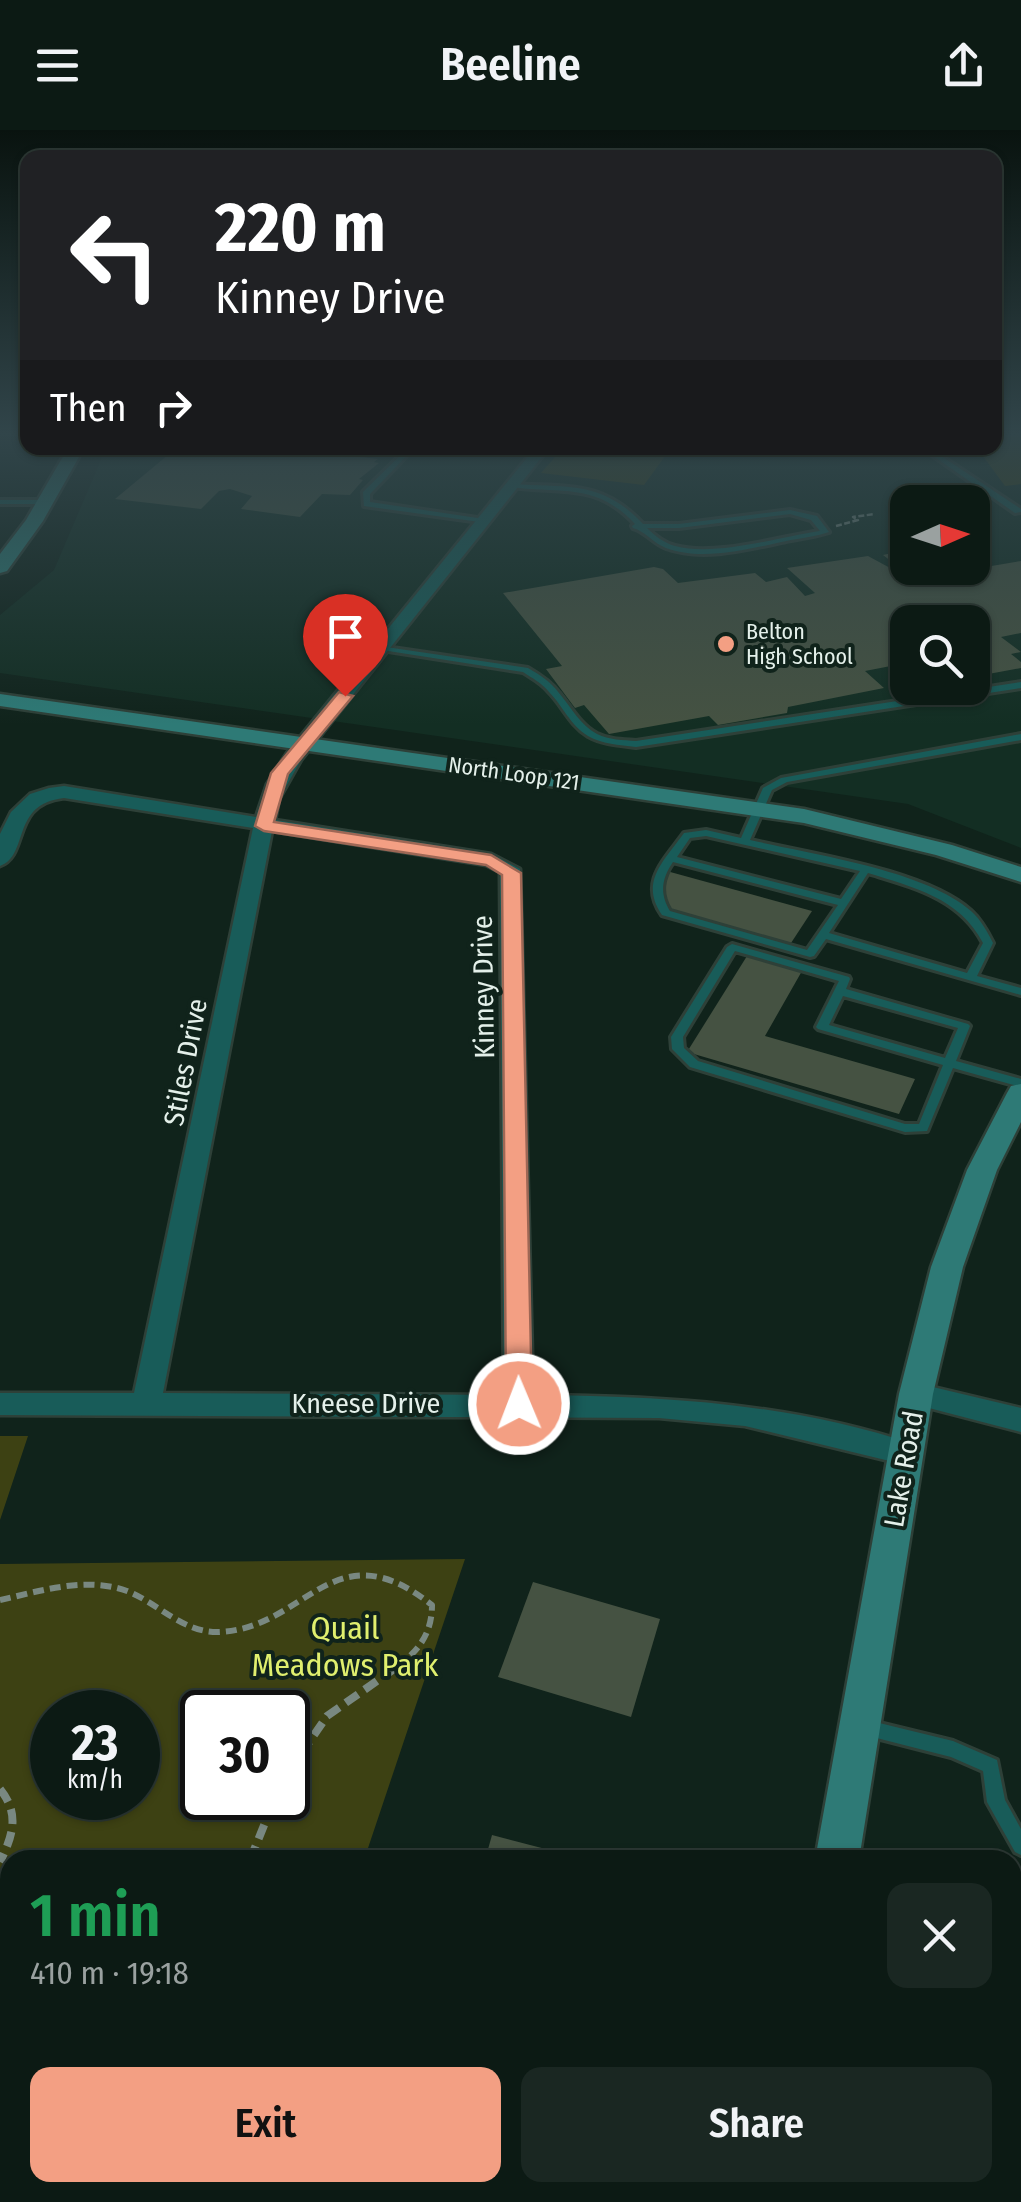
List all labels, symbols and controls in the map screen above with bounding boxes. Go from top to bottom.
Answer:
icon: menu [30,38,85,93]
text: Beeline [440,38,581,92]
icon: share [936,38,991,93]
text: 220 m [215,186,386,270]
icon: left [50,190,180,320]
text: Kinney Drive [215,271,446,325]
icon: right [146,380,201,435]
text: Then [50,385,126,431]
north arrow [890,485,990,585]
map controls [890,485,990,705]
pin [303,594,388,697]
button: search [890,605,990,705]
icon: arrive [318,609,373,664]
place label: Belton High School [746,618,853,670]
marker: Belton High School [715,633,737,655]
street label: North Loop 121 [447,751,581,796]
street label: Kinney Drive [466,915,501,1059]
street label: Stiles Drive [157,996,214,1129]
position arrow [467,1352,571,1456]
street label: Kneese Drive [292,1387,440,1420]
street label: Lake Road [877,1409,930,1530]
park label: Quail Meadows Park [252,1609,439,1684]
speed limit sign: 30 [180,1690,310,1820]
text: 23 [72,1713,118,1773]
text: km/h [67,1765,123,1795]
text: 1 min [30,1880,161,1952]
button: close [887,1883,992,1988]
text: 410 m · 19:18 [30,1954,189,1992]
button: Exit [30,2067,501,2182]
button: Share [521,2067,992,2182]

